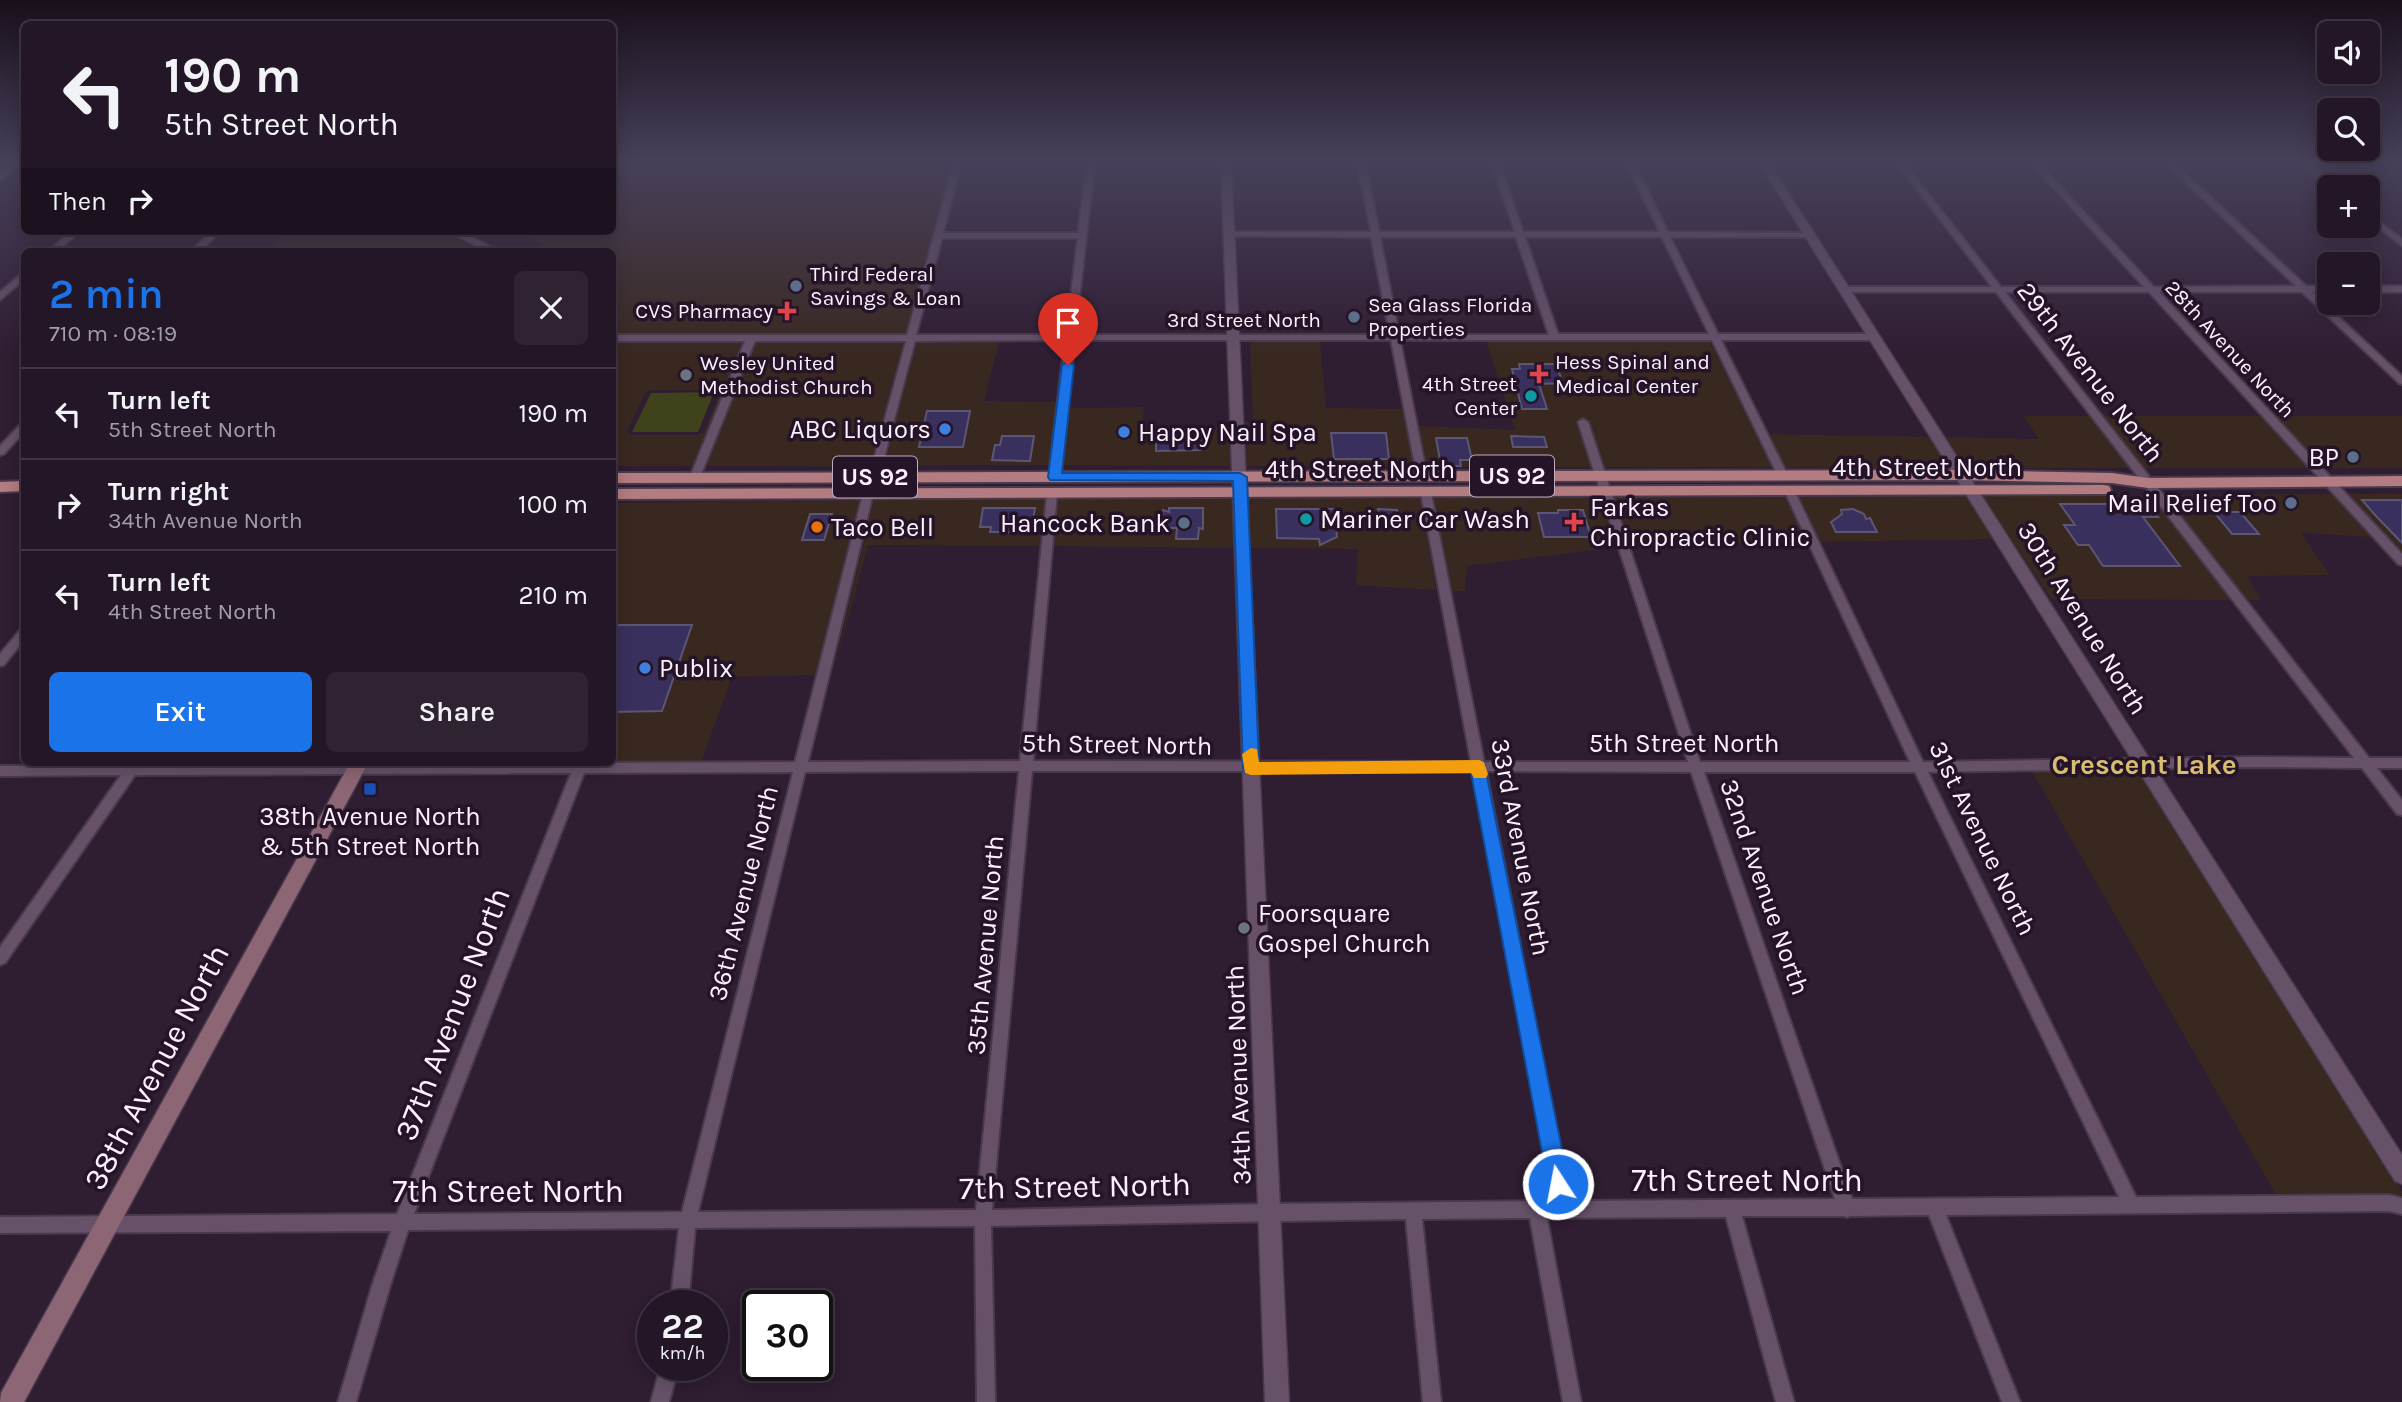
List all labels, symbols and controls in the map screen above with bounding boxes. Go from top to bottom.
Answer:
map controls [2317,21,2380,315]
button: sound [2317,21,2380,84]
text: 190 m [164,47,301,104]
icon: left [49,49,140,140]
button: search [2317,98,2380,161]
text: 5th Street North [164,106,399,143]
button: + [2317,175,2380,238]
icon: right [121,182,159,220]
text: Then [49,186,107,217]
button: − [2317,252,2380,315]
place label: Third Federal Savings & Loan [810,262,961,310]
text: 2 min [49,269,164,319]
button: close [514,271,588,345]
street label: 28th Avenue North [2160,275,2300,423]
street label: 29th Avenue North [2011,276,2171,469]
marker: Third Federal Savings & Loan [788,278,804,294]
pin [1038,293,1098,365]
place label: Sea Glass Florida Properties [1368,293,1532,341]
place label: CVS Pharmacy [635,299,773,323]
marker: CVS Pharmacy [779,303,795,319]
icon: arrive [1049,304,1087,342]
street label: 3rd Street North [1167,308,1321,332]
marker: Sea Glass Florida Properties [1346,309,1362,325]
text: 710 m · 08:19 [49,320,177,347]
place label: Hess Spinal and Medical Center [1555,350,1710,398]
place label: Wesley United Methodist Church [700,351,873,399]
marker: Hess Spinal and Medical Center [1529,364,1549,384]
marker: Wesley United Methodist Church [678,367,694,383]
place label: 4th Street Center [1422,372,1517,420]
text: Turn left [108,385,210,416]
marker: 4th Street Center [1523,388,1539,404]
icon: left [49,395,87,433]
text: 190 m [518,398,588,429]
place label: ABC Liquors [790,414,931,445]
text: 5th Street North [108,416,277,443]
place label: Happy Nail Spa [1138,417,1317,448]
marker: ABC Liquors [937,421,953,437]
marker: Happy Nail Spa [1116,424,1132,440]
place label: BP [2308,442,2339,473]
marker: BP [2345,449,2361,465]
street label: 4th Street North [1832,452,2022,483]
street label: 4th Street North [1265,454,1455,485]
road number: US 92 [833,456,917,498]
road number: US 92 [1470,456,1554,496]
text: Turn right [108,476,229,507]
icon: right [49,486,87,524]
place label: Mail Relief Too [2107,488,2277,519]
text: 100 m [518,489,588,520]
place label: Farkas Chiropractic Clinic [1590,492,1810,553]
marker: Mail Relief Too [2283,495,2299,511]
place label: Mariner Car Wash [1320,504,1530,535]
text: 34th Avenue North [108,507,303,534]
place label: Hancock Bank [1000,508,1170,539]
marker: Mariner Car Wash [1298,511,1314,527]
place label: Taco Bell [831,512,934,543]
marker: Farkas Chiropractic Clinic [1564,512,1584,532]
marker: Hancock Bank [1176,515,1192,531]
street label: 30th Avenue North [2011,516,2154,720]
marker: Taco Bell [809,519,825,535]
text: Turn left [108,567,210,598]
icon: left [49,577,87,615]
text: 210 m [518,580,588,611]
text: 4th Street North [108,598,277,625]
place label: Publix [659,653,733,684]
marker: Publix [637,660,653,676]
button: Exit [49,672,312,752]
button: Share [326,672,588,752]
street label: 5th Street North [1021,727,1213,762]
street label: 5th Street North [1589,728,1779,759]
street label: 33rd Avenue North [1484,736,1557,958]
street label: 31st Avenue North [1922,736,2043,940]
district label: Crescent Lake [2051,748,2237,781]
street label: 32nd Avenue North [1713,775,1816,999]
marker: 38th Avenue North & 5th Street North [362,781,378,797]
street label: 36th Avenue North [702,782,785,1004]
place label: 38th Avenue North & 5th Street North [259,801,481,862]
street label: 35th Avenue North [960,834,1011,1056]
street label: 37th Avenue North [387,882,518,1146]
place label: Foorsquare Gospel Church [1258,898,1431,959]
marker: Foorsquare Gospel Church [1236,920,1252,936]
street label: 38th Avenue North [76,938,237,1196]
street label: 34th Avenue North [1219,964,1258,1186]
position arrow [1521,1147,1595,1221]
street label: 7th Street North [1631,1162,1863,1199]
street label: 7th Street North [959,1166,1191,1207]
street label: 7th Street North [392,1173,624,1210]
speed limit sign: 30 [742,1290,833,1381]
text: 22 [661,1306,704,1347]
text: km/h [660,1342,705,1364]

